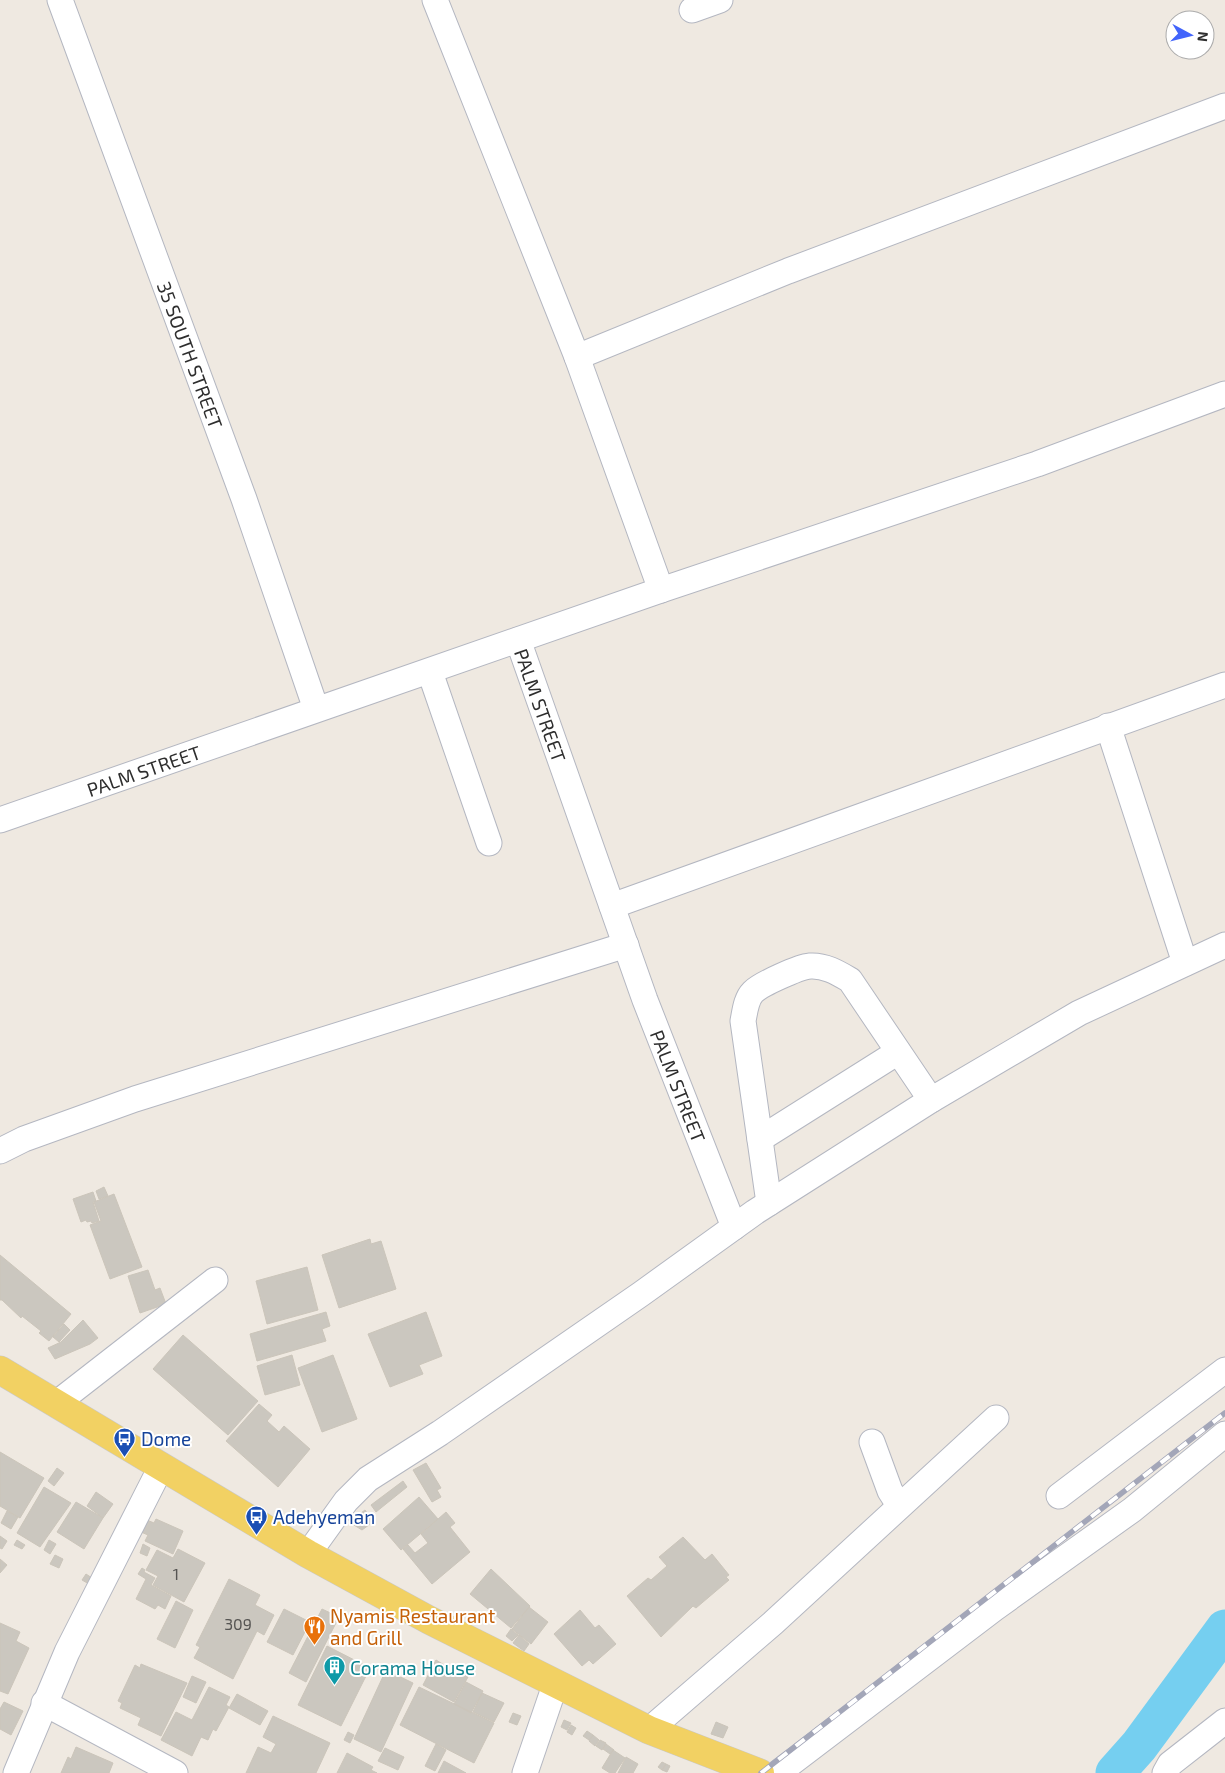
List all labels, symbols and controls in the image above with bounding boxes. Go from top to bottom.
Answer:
north arrow [1165,10,1215,60]
text: N [1194,31,1212,43]
street label: 35 SOUTH STREET [153,278,228,431]
street label: PALM STREET [510,645,572,765]
street label: PALM STREET [84,740,203,800]
street label: PALM STREET [646,1026,711,1145]
bus stop icon: Dome [113,1426,137,1457]
place label: Dome [141,1427,191,1450]
bus stop icon: Adehyeman [245,1504,269,1535]
place label: Adehyeman [273,1505,375,1528]
house number: 1 [173,1564,179,1583]
place label: Nyamis Restaurant and Grill [330,1604,495,1649]
house number: 309 [224,1614,252,1633]
restaurant icon: Nyamis Restaurant and Grill [302,1614,326,1645]
building icon: Corama House [322,1655,346,1686]
place label: Corama House [350,1656,475,1679]

